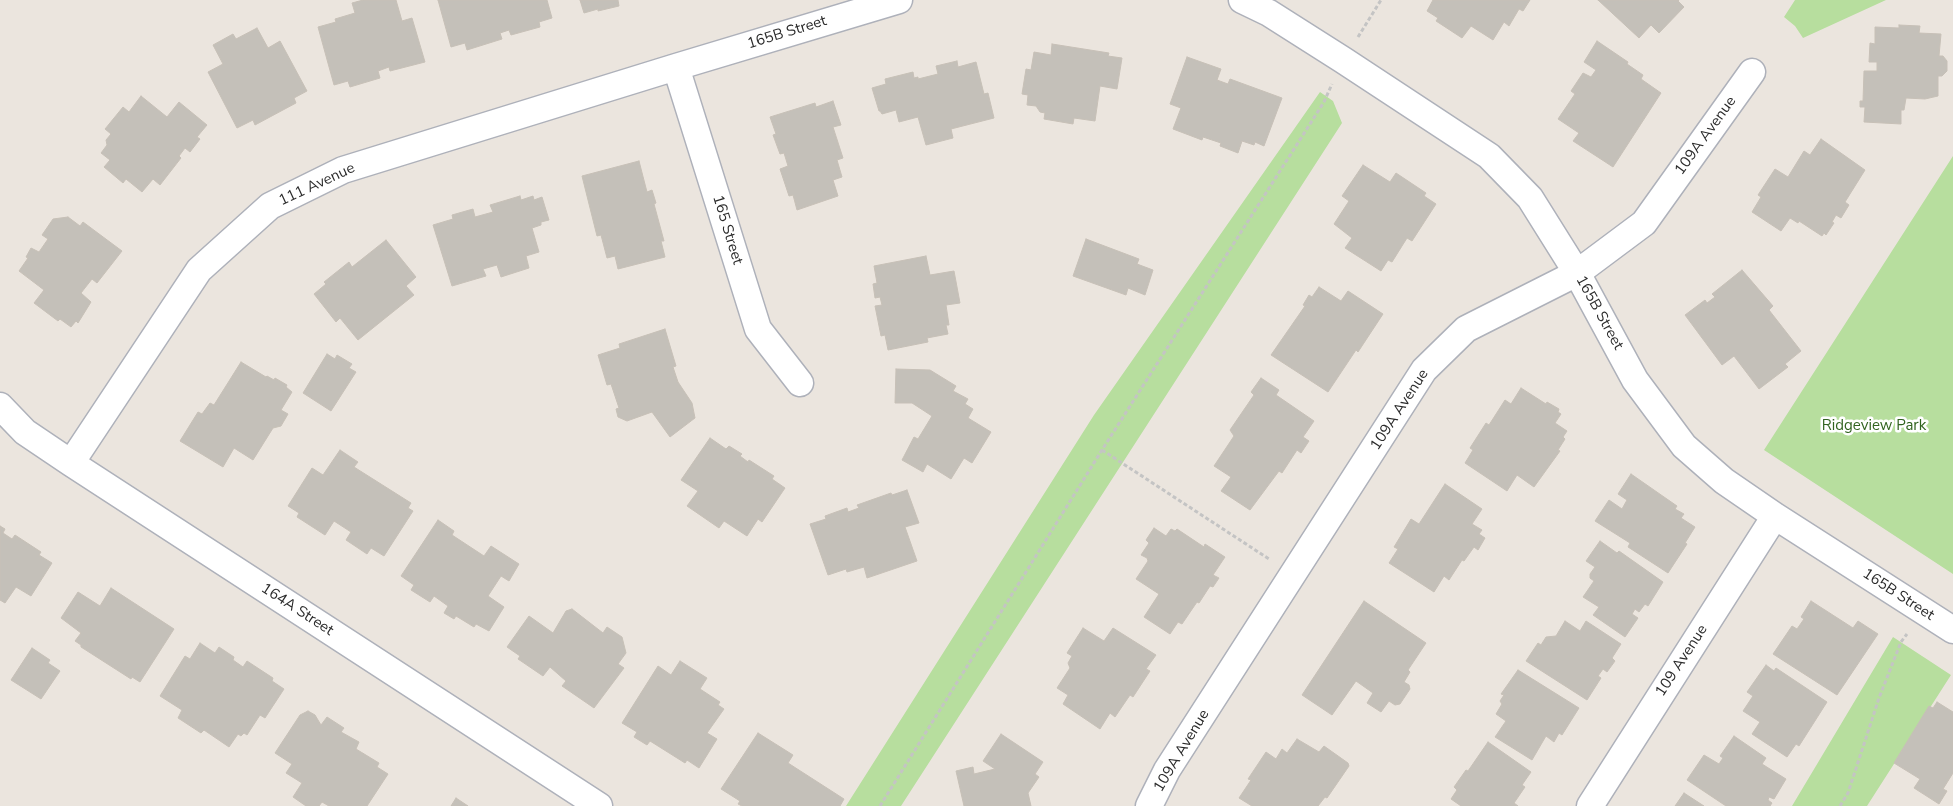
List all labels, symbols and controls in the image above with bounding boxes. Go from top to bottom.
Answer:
street label: 165B Street [745,12,829,54]
street label: 109A Avenue [1671,93,1741,179]
street label: 111 Avenue [276,160,358,210]
street label: 165 Street [708,193,746,267]
street label: 165B Street [1571,273,1627,353]
street label: 109A Avenue [1367,366,1433,454]
park label: Ridgeview Park [1822,417,1926,435]
street label: 165B Street [1859,565,1937,625]
street label: 164A Street [257,580,337,640]
street label: 109 Avenue [1652,622,1712,700]
street label: 109A Avenue [1150,707,1214,795]

